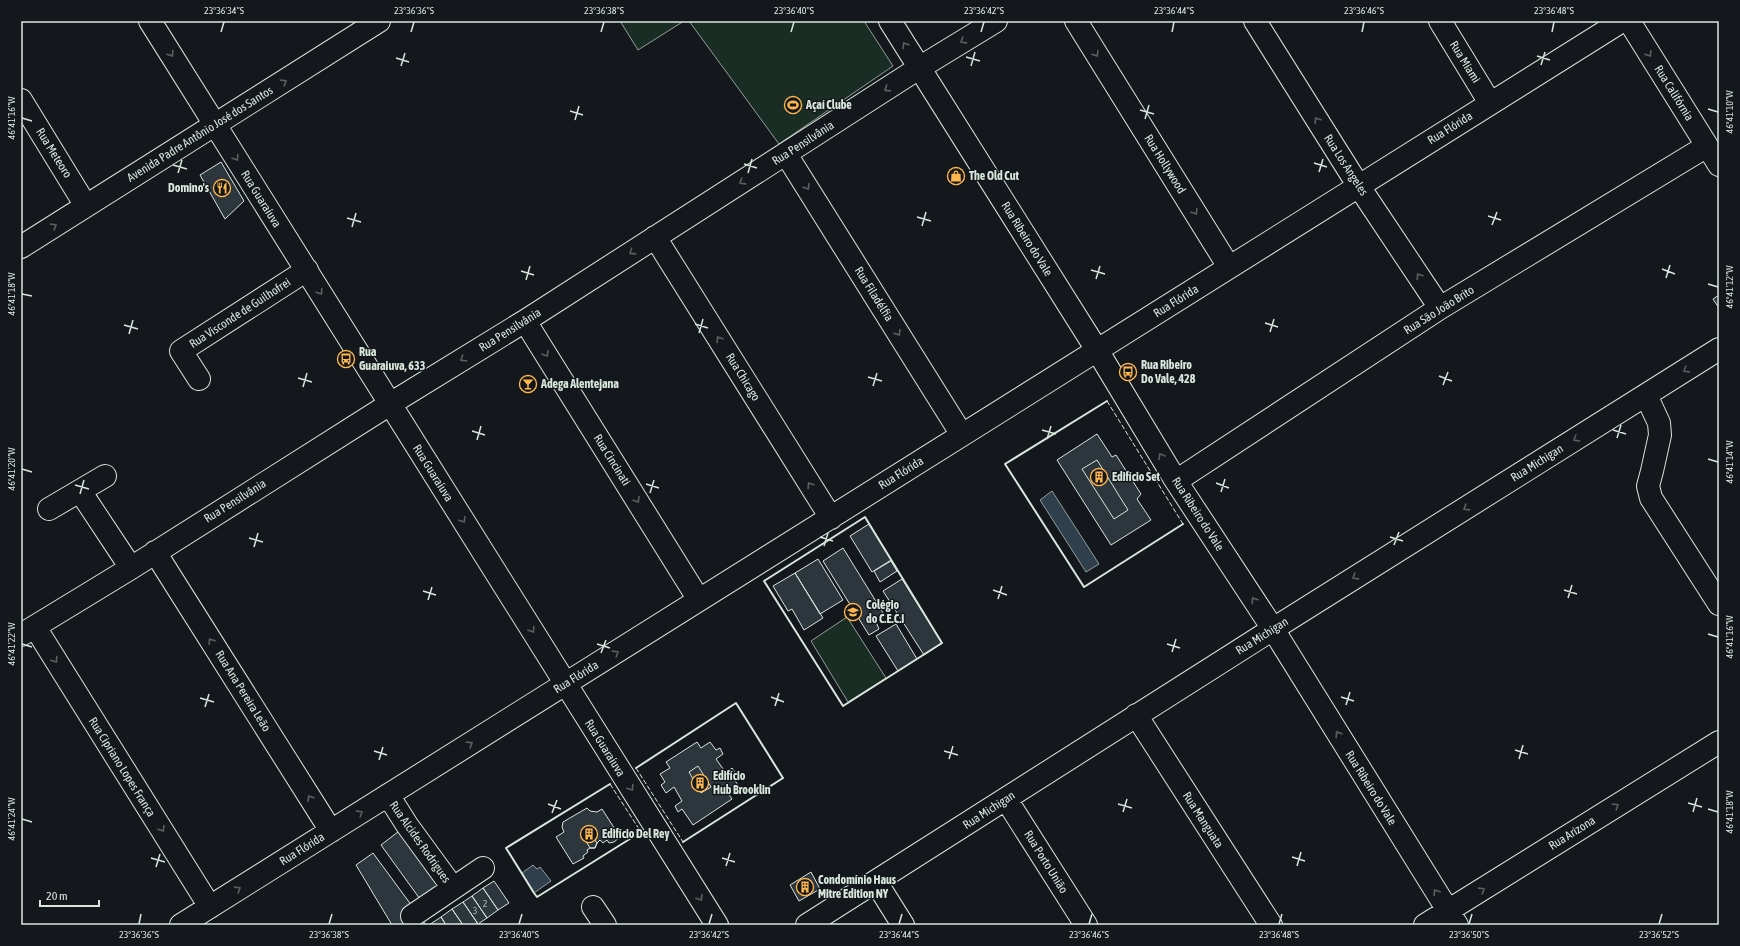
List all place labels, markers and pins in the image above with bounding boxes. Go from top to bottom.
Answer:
sports icon: Açaí Clube [783,95,803,115]
place label: Açaí Clube [805,98,852,112]
shop icon: The Old Cut [946,166,966,186]
place label: The Old Cut [969,169,1020,183]
restaurant icon: Domino's [212,178,232,198]
place label: Domino's [168,181,210,195]
place label: Rua Guaraiuva, 633 [359,345,426,373]
bus stop icon: Rua Guaraiuva, 633 [336,349,356,369]
place label: Rua Ribeiro Do Vale, 428 [1141,358,1196,386]
bus stop icon: Rua Ribeiro Do Vale, 428 [1118,362,1138,382]
bar icon: Adega Alentejana [518,374,538,394]
place label: Adega Alentejana [540,377,619,391]
building icon: Edifício Set [1089,467,1109,487]
place label: Edifício Set [1112,470,1161,484]
place label: Colégio do C.E.C.I [866,598,904,626]
school or university icon: Colégio do C.E.C.I [843,602,863,622]
place label: Edifício Hub Brooklin [713,769,771,797]
building icon: Edifício Hub Brooklin [690,773,710,793]
building icon: Edifício Del Rey [579,824,599,844]
place label: Edifício Del Rey [602,827,669,841]
place label: Condomínio Haus Mitre Edition NY [818,873,897,901]
building icon: Condomínio Haus Mitre Edition NY [795,877,815,897]

